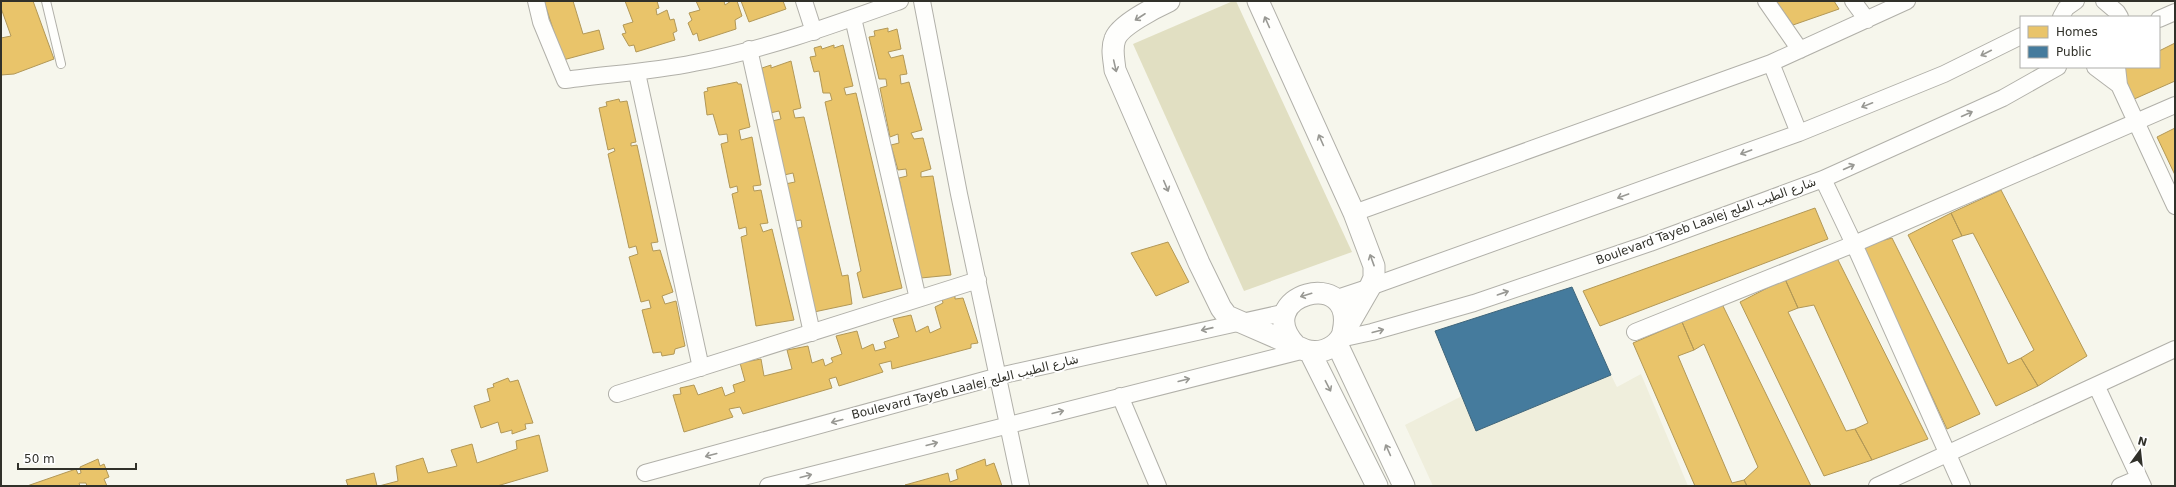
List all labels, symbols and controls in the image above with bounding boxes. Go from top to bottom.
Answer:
one-way arrow [1134,14,1146,22]
one-way arrow [1263,16,1270,28]
legend [2020,16,2160,68]
text: Homes [2056,25,2098,39]
text: Public [2056,45,2092,59]
one-way arrow [1980,50,1992,57]
one-way arrow [1112,60,1120,73]
one-way arrow [1862,102,1874,110]
one-way arrow [1961,110,1973,117]
one-way arrow [1317,135,1324,147]
one-way arrow [1740,148,1752,156]
one-way arrow [1842,163,1854,170]
street label: Boulevard Tayeb Laalej شارع الطيب العلج [1594,175,1818,268]
one-way arrow [1163,179,1170,191]
one-way arrow [1617,193,1630,200]
one-way arrow [1367,254,1375,266]
one-way arrow [1496,289,1509,296]
one-way arrow [1299,292,1312,299]
one-way arrow [1201,325,1214,333]
one-way arrow [1372,327,1385,334]
street label: Boulevard Tayeb Laalej شارع الطيب العلج [850,352,1080,423]
one-way arrow [1177,376,1190,384]
one-way arrow [1325,380,1332,392]
one-way arrow [1051,407,1064,415]
one-way arrow [831,417,844,425]
north arrow [2120,431,2160,471]
text: N [2136,434,2149,449]
one-way arrow [925,439,938,447]
scale bar [18,445,136,471]
one-way arrow [1384,445,1392,457]
text: 50 m [24,452,55,466]
one-way arrow [705,452,718,459]
one-way arrow [799,472,812,479]

